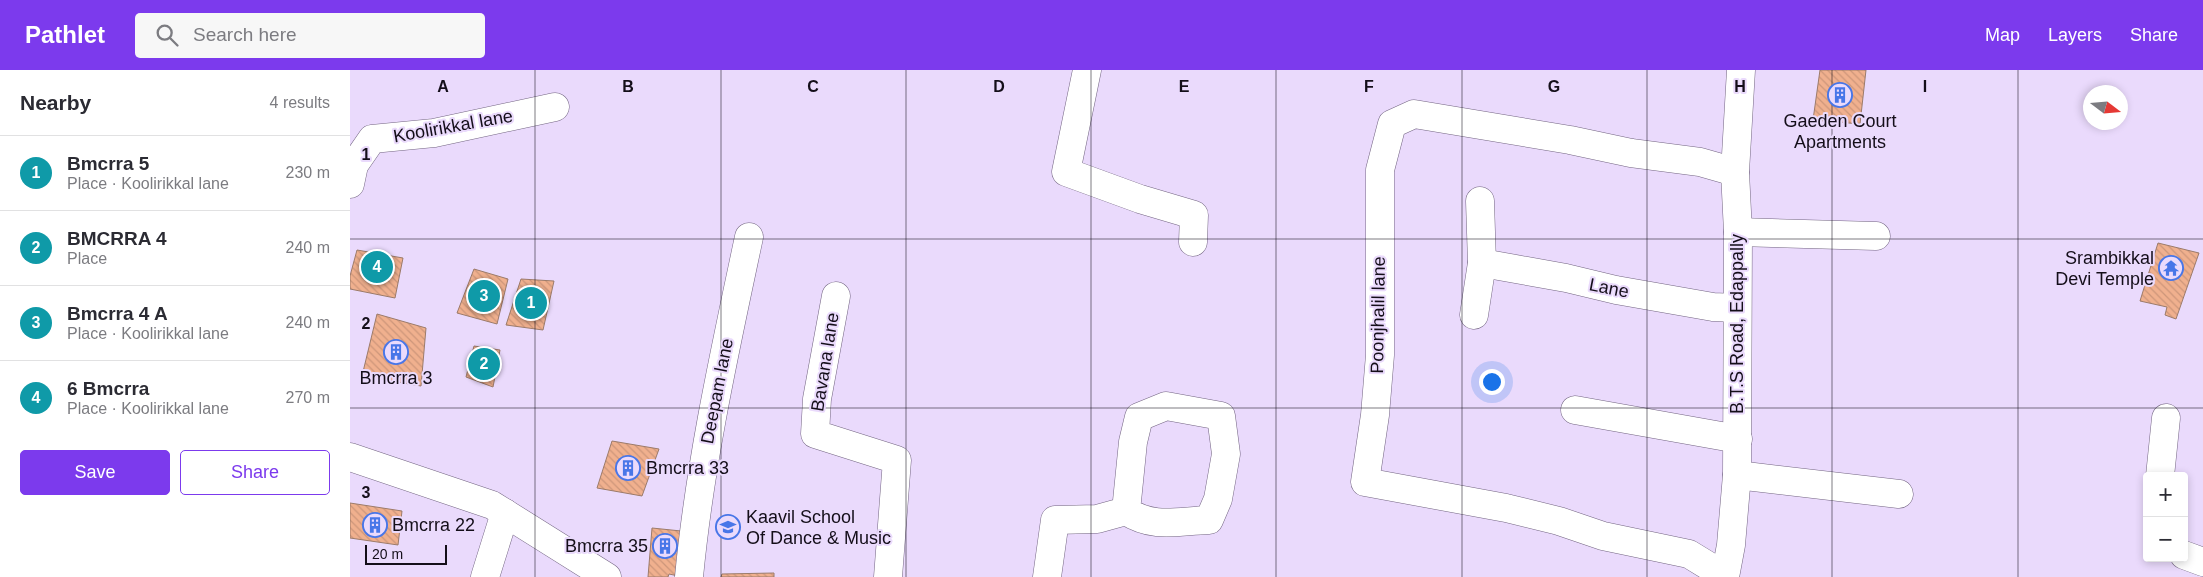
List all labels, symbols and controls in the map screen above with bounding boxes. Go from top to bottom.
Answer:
search box [135,13,485,58]
text: Pathlet [25,21,105,48]
icon: search [153,21,181,49]
text: Search here [193,24,297,45]
text: Map [1985,25,2020,45]
text: Layers [2048,25,2102,45]
text: Share [2130,25,2178,45]
text: A [437,78,449,95]
text: B [622,78,634,95]
text: C [807,78,819,95]
text: D [993,78,1005,95]
text: E [1179,78,1190,95]
text: F [1364,78,1374,95]
text: G [1548,78,1560,95]
text: H [1734,78,1746,95]
text: I [1923,78,1927,95]
building icon: Gaeden Court Apartments [1827,82,1853,108]
north arrow [2083,85,2128,130]
text: Nearby [20,91,91,114]
text: 4 results [270,94,330,111]
street label: Koolirikkal lane [392,106,514,146]
place label: Gaeden Court Apartments [1783,111,1897,152]
text: 1 [362,146,371,163]
text: Bmcrra 5 [67,153,149,174]
text: 1 [32,164,40,181]
text: 230 m [286,164,330,181]
text: Place · Koolirikkal lane [67,175,229,192]
text: BMCRRA 4 [67,228,167,249]
street label: B.T.S Road, Edappally [1727,234,1747,414]
text: 2 [32,239,40,256]
text: 240 m [286,239,330,256]
pin: 4 [361,248,393,286]
place label: Srambikkal Devi Temple [2055,248,2154,289]
text: Place [67,250,107,267]
temple icon: Srambikkal Devi Temple [2158,255,2184,281]
street label: Poonjhalil lane [1367,256,1389,374]
street label: Lane [1587,274,1631,302]
pin: 3 [468,277,500,315]
pin: 1 [515,284,547,322]
text: Bmcrra 4 A [67,303,168,324]
street label: Bavana lane [807,311,843,413]
text: 3 [32,314,40,331]
text: 240 m [286,314,330,331]
text: 2 [362,315,371,332]
text: Place · Koolirikkal lane [67,325,229,342]
street label: Deepam lane [697,337,737,445]
building icon: Bmcrra 3 [383,339,409,365]
pin: 2 [468,345,500,383]
place label: Bmcrra 3 [359,368,433,388]
your location [1479,369,1505,395]
text: 6 Bmcrra [67,378,149,399]
text: 4 [32,389,40,406]
text: 270 m [286,389,330,406]
text: Place · Koolirikkal lane [67,400,229,417]
button: Save [20,450,170,495]
button: Share [180,450,330,495]
building icon: Bmcrra 33 [615,455,641,481]
place label: Bmcrra 33 [646,458,729,478]
map controls [2143,472,2188,562]
button: + [2143,472,2188,517]
text: 3 [362,484,371,501]
place label: Kaavil School Of Dance & Music [746,507,891,548]
building icon: Bmcrra 22 [362,512,388,538]
school or university icon: Kaavil School Of Dance & Music [715,514,741,540]
place label: Bmcrra 22 [392,515,475,535]
button: − [2143,517,2188,562]
building icon: Bmcrra 35 [652,533,678,559]
place label: Bmcrra 35 [565,536,648,556]
scale bar [365,542,448,565]
text: 20 m [372,546,403,562]

